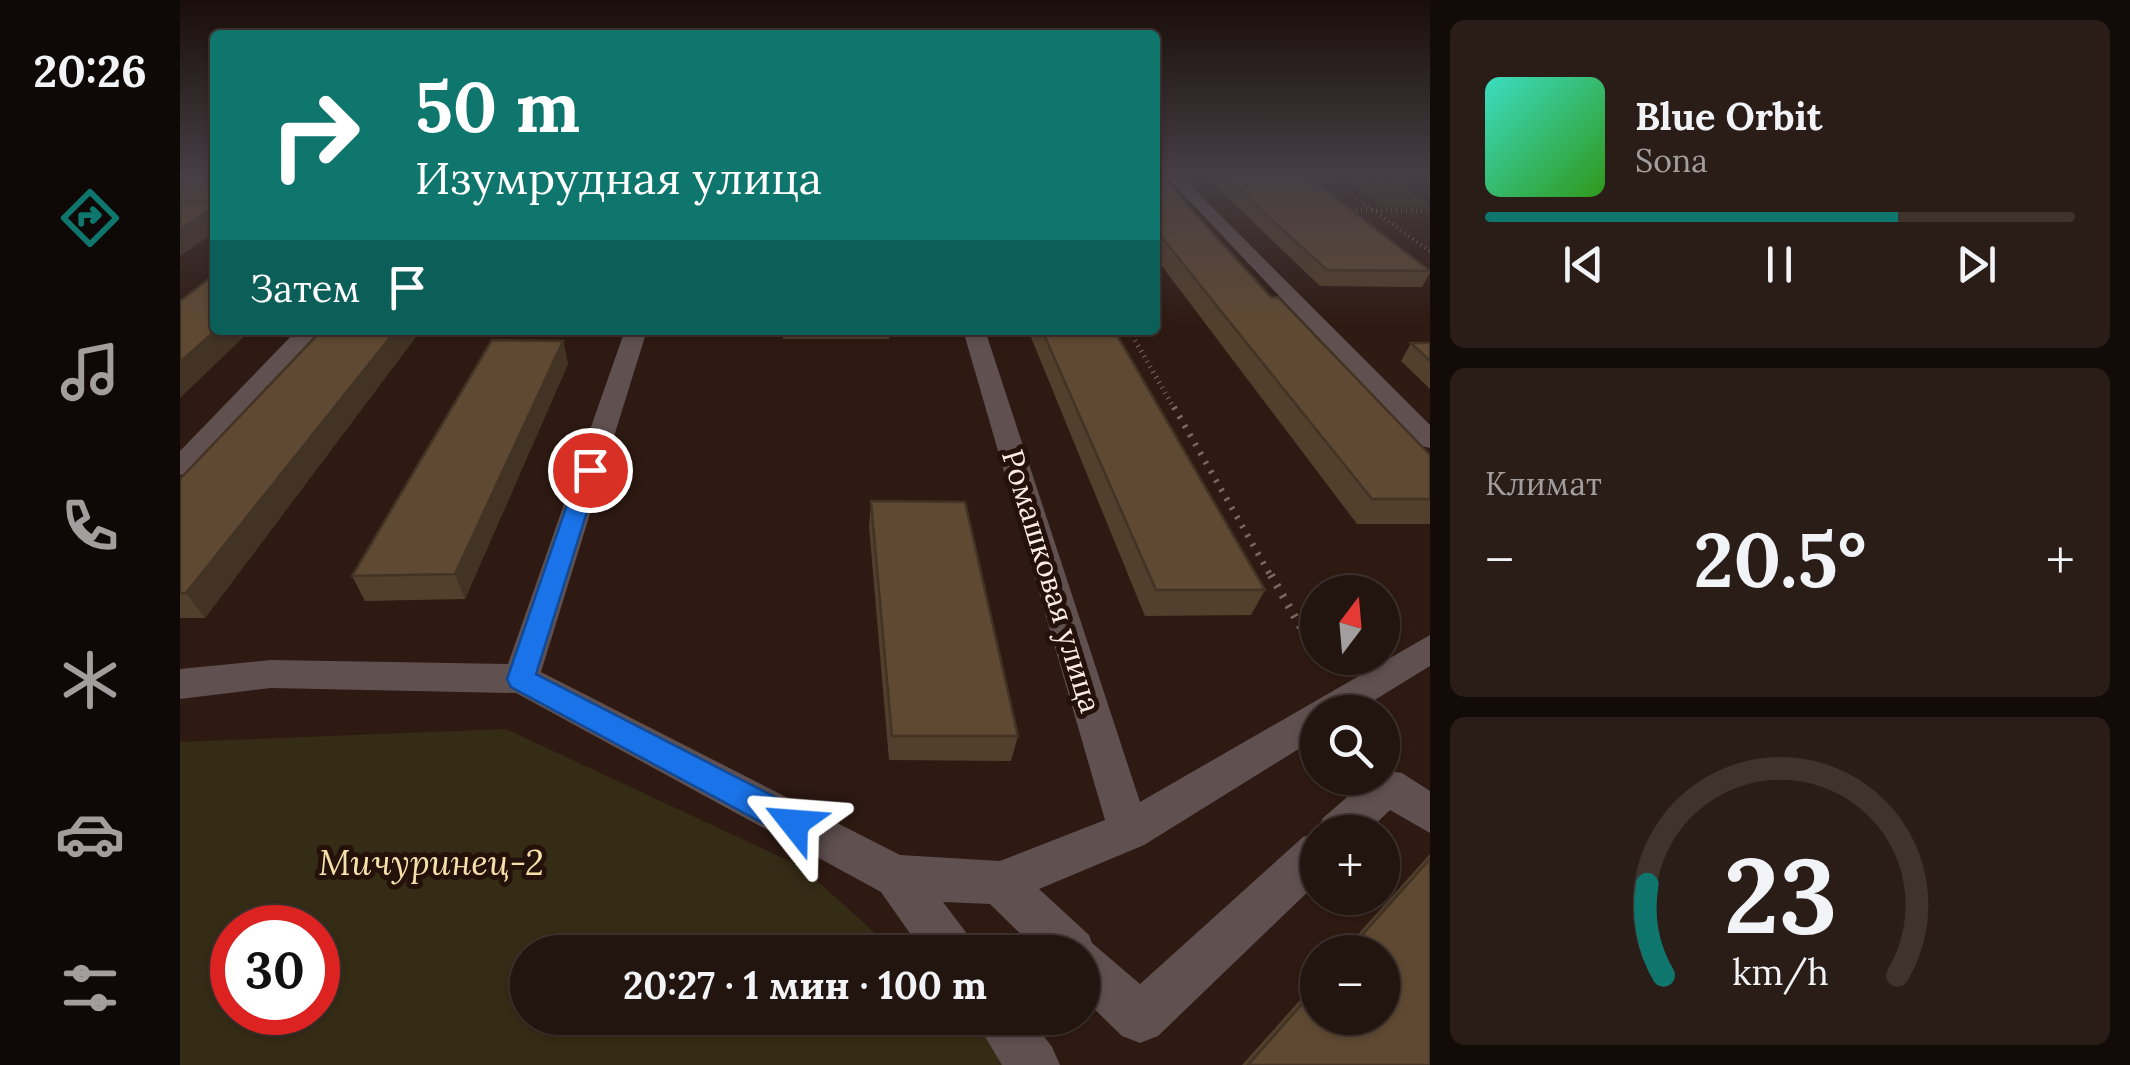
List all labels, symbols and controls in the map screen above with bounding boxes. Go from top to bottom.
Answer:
text: 20:26 [33,42,147,99]
text: 50 m [415,62,580,151]
icon: right [250,70,380,200]
text: Blue Orbit [1635,92,1822,140]
text: Sona [1635,140,1708,181]
text: Изумрудная улица [415,149,822,206]
icon: directions [55,183,125,253]
icon: previous [1556,237,1611,292]
icon: pause [1752,237,1807,292]
icon: next [1949,237,2004,292]
icon: arrive [380,260,435,315]
text: Затем [250,264,360,312]
icon: music [55,337,125,407]
pin [548,428,633,513]
icon: arrive [563,443,618,498]
street label: Ромашковая улица [993,445,1110,718]
text: Климат [1485,463,1602,504]
icon: phone [55,491,125,561]
text: 20.5° [1693,512,1867,608]
text: − [1485,525,1514,595]
text: + [2046,525,2075,595]
north arrow [1300,575,1400,675]
map controls [1300,575,1400,1035]
icon: climate [55,645,125,715]
button: search [1300,695,1400,795]
position arrow [742,771,846,875]
icon: car [55,799,125,869]
button: + [1300,815,1400,915]
text: 23 [1723,828,1837,961]
park label: Мичуринец-2 [318,840,544,885]
speed limit sign: 30 [210,905,340,1035]
button: − [1300,935,1400,1035]
text: km/h [1732,949,1828,995]
icon: filters [55,953,125,1023]
text: 20:27 · 1 мин · 100 m [623,961,987,1009]

